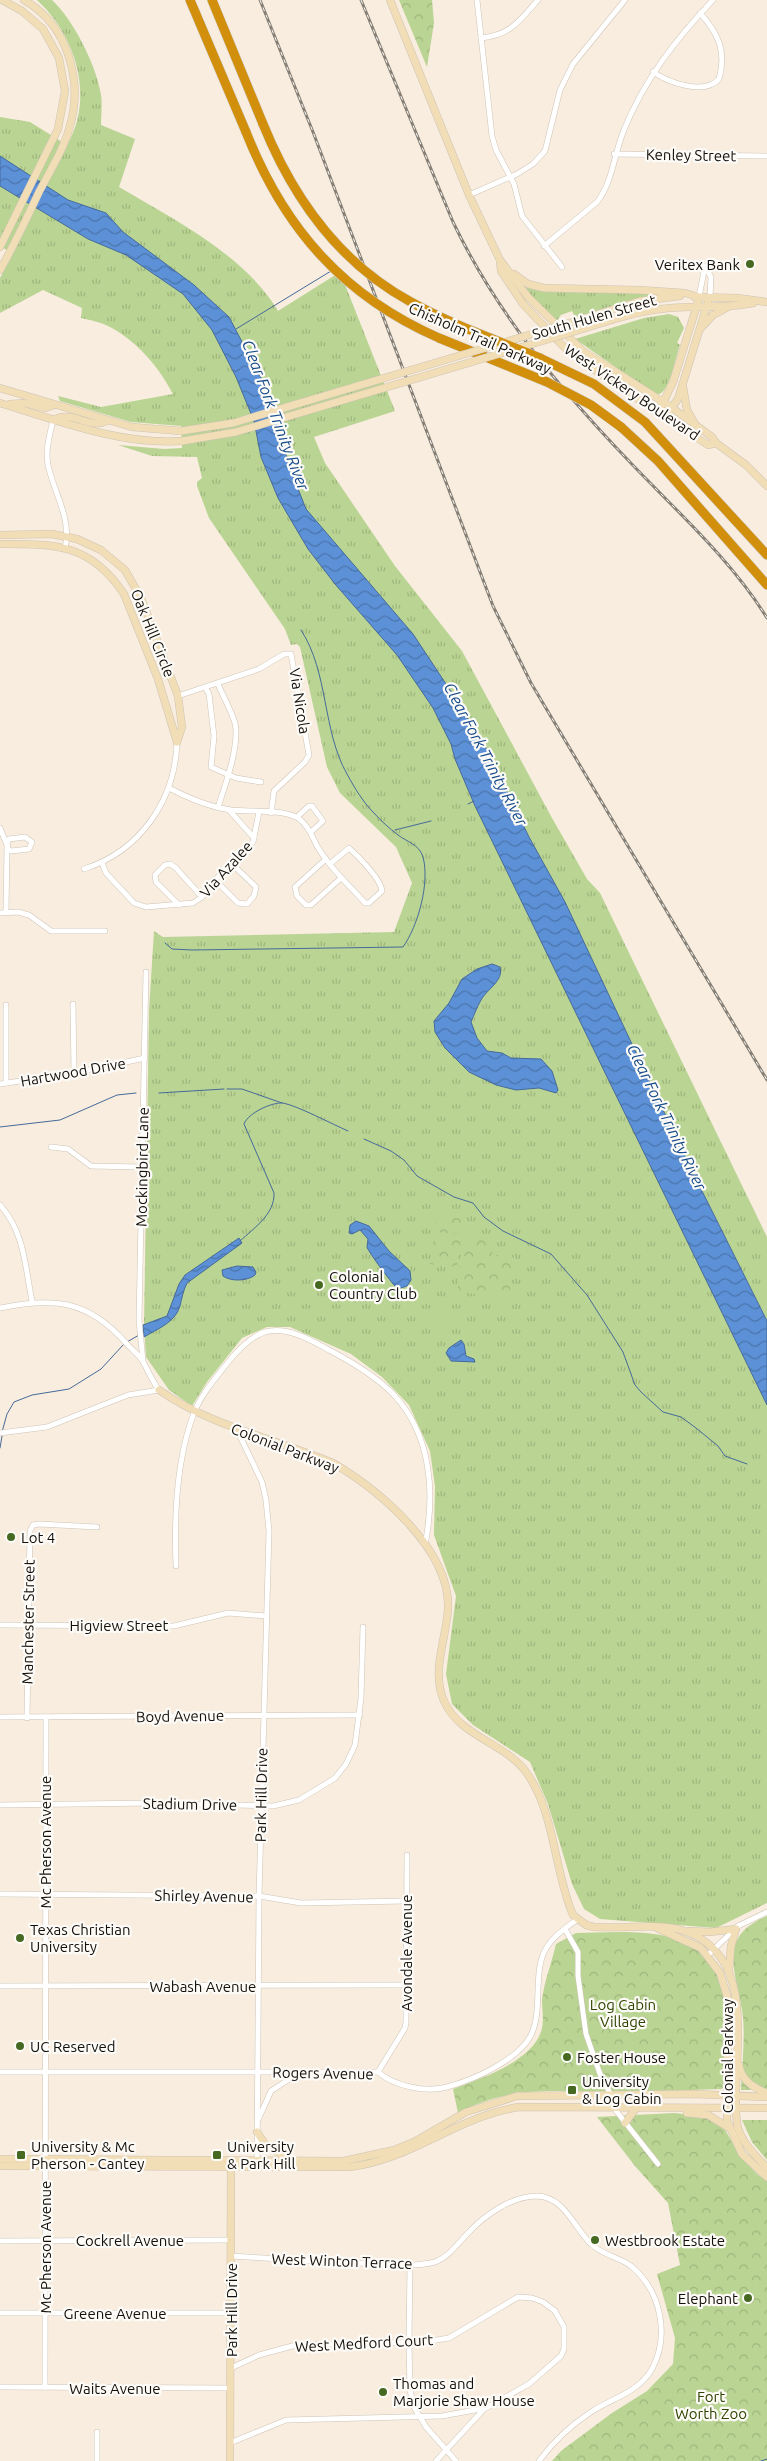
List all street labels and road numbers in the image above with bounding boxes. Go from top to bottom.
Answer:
street label: Kenley Street [646,146,737,164]
street label: South Hulen Street [530,291,658,343]
street label: Chisholm Trail Parkway [406,299,554,377]
street label: West Vickery Boulevard [561,340,703,444]
street label: Oak Hill Circle [128,586,178,680]
street label: Via Nicola [286,667,314,735]
street label: Via Azalee [196,837,256,901]
street label: Hartwood Drive [19,1054,127,1090]
street label: Mockingbird Lane [132,1107,152,1227]
street label: Colonial Parkway [229,1420,341,1476]
street label: Manchester Street [18,1559,38,1685]
street label: Higview Street [70,1617,169,1634]
street label: Boyd Avenue [136,1707,224,1725]
street label: Park Hill Drive [252,1748,270,1842]
street label: Mc Pherson Avenue [37,1776,54,1908]
street label: Stadium Drive [143,1795,237,1813]
street label: Shirley Avenue [154,1887,254,1905]
street label: Avondale Avenue [398,1895,415,2011]
street label: Wabash Avenue [150,1978,256,1995]
street label: Colonial Parkway [719,1999,736,2113]
street label: Rogers Avenue [272,2064,374,2082]
street label: Mc Pherson Avenue [37,2181,54,2313]
street label: Cockrell Avenue [76,2232,184,2249]
street label: West Winton Terrace [271,2250,413,2272]
street label: Park Hill Drive [223,2263,240,2357]
street label: Greene Avenue [64,2305,167,2322]
street label: West Medford Court [294,2331,434,2355]
street label: Waits Avenue [69,2380,161,2397]

